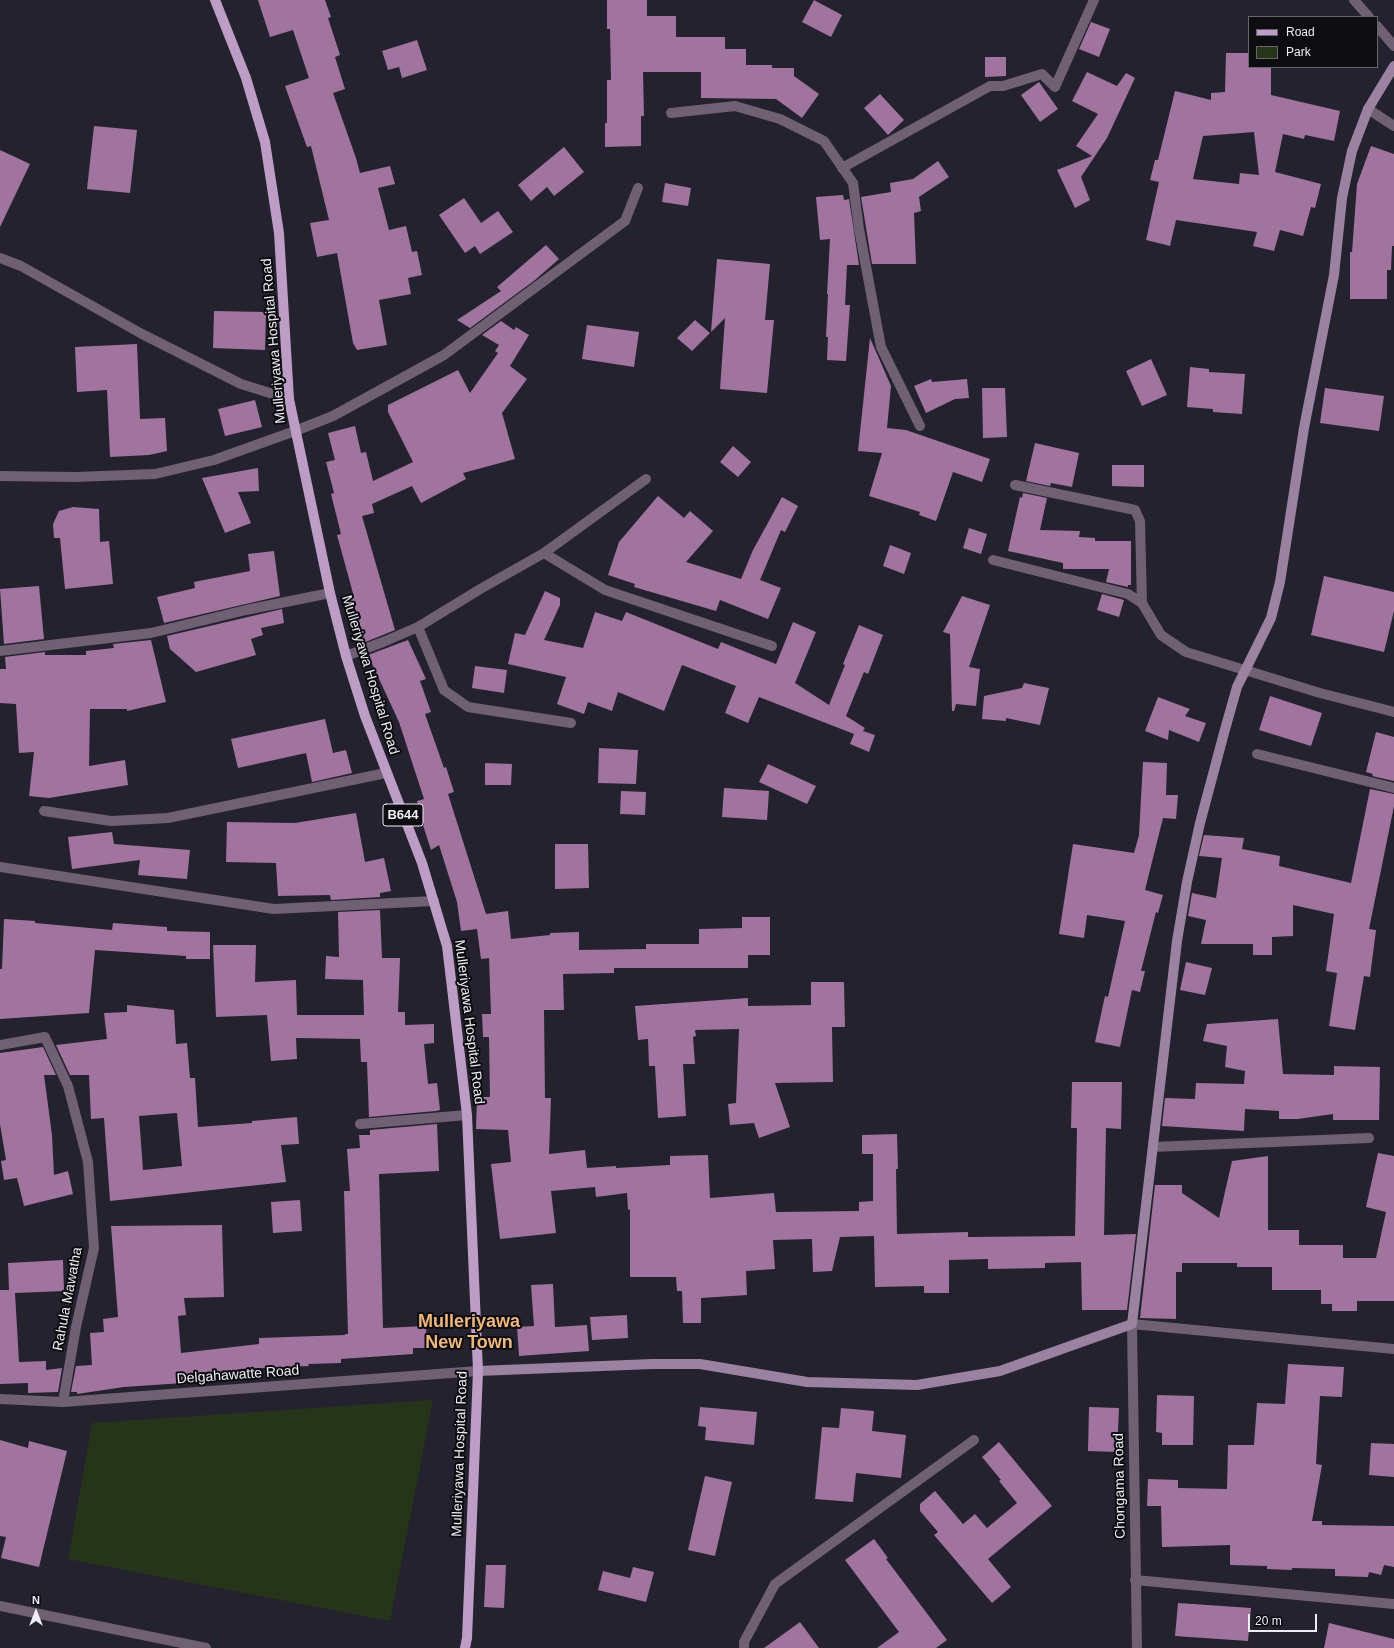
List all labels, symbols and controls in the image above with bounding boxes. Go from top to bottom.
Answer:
legend [1248,16,1378,68]
text: Road [1286,25,1315,39]
text: Park [1286,45,1311,59]
street label: Mulleriyawa Hospital Road [258,258,290,424]
street label: Mulleriyawa Hospital Road [338,593,402,757]
road number: B644 [383,804,423,826]
street label: Mulleriyawa Hospital Road [451,939,487,1105]
street label: Rahula Mawatha [50,1246,86,1352]
district label: Mulleriyawa New Town [418,1311,520,1354]
street label: Delgahawatte Road [176,1362,300,1388]
street label: Mulleriyawa Hospital Road [449,1371,471,1537]
street label: Chongama Road [1111,1433,1129,1539]
north arrow [16,1592,56,1632]
text: N [32,1594,40,1606]
scale bar [1250,1606,1319,1632]
text: 20 m [1255,1614,1282,1628]

